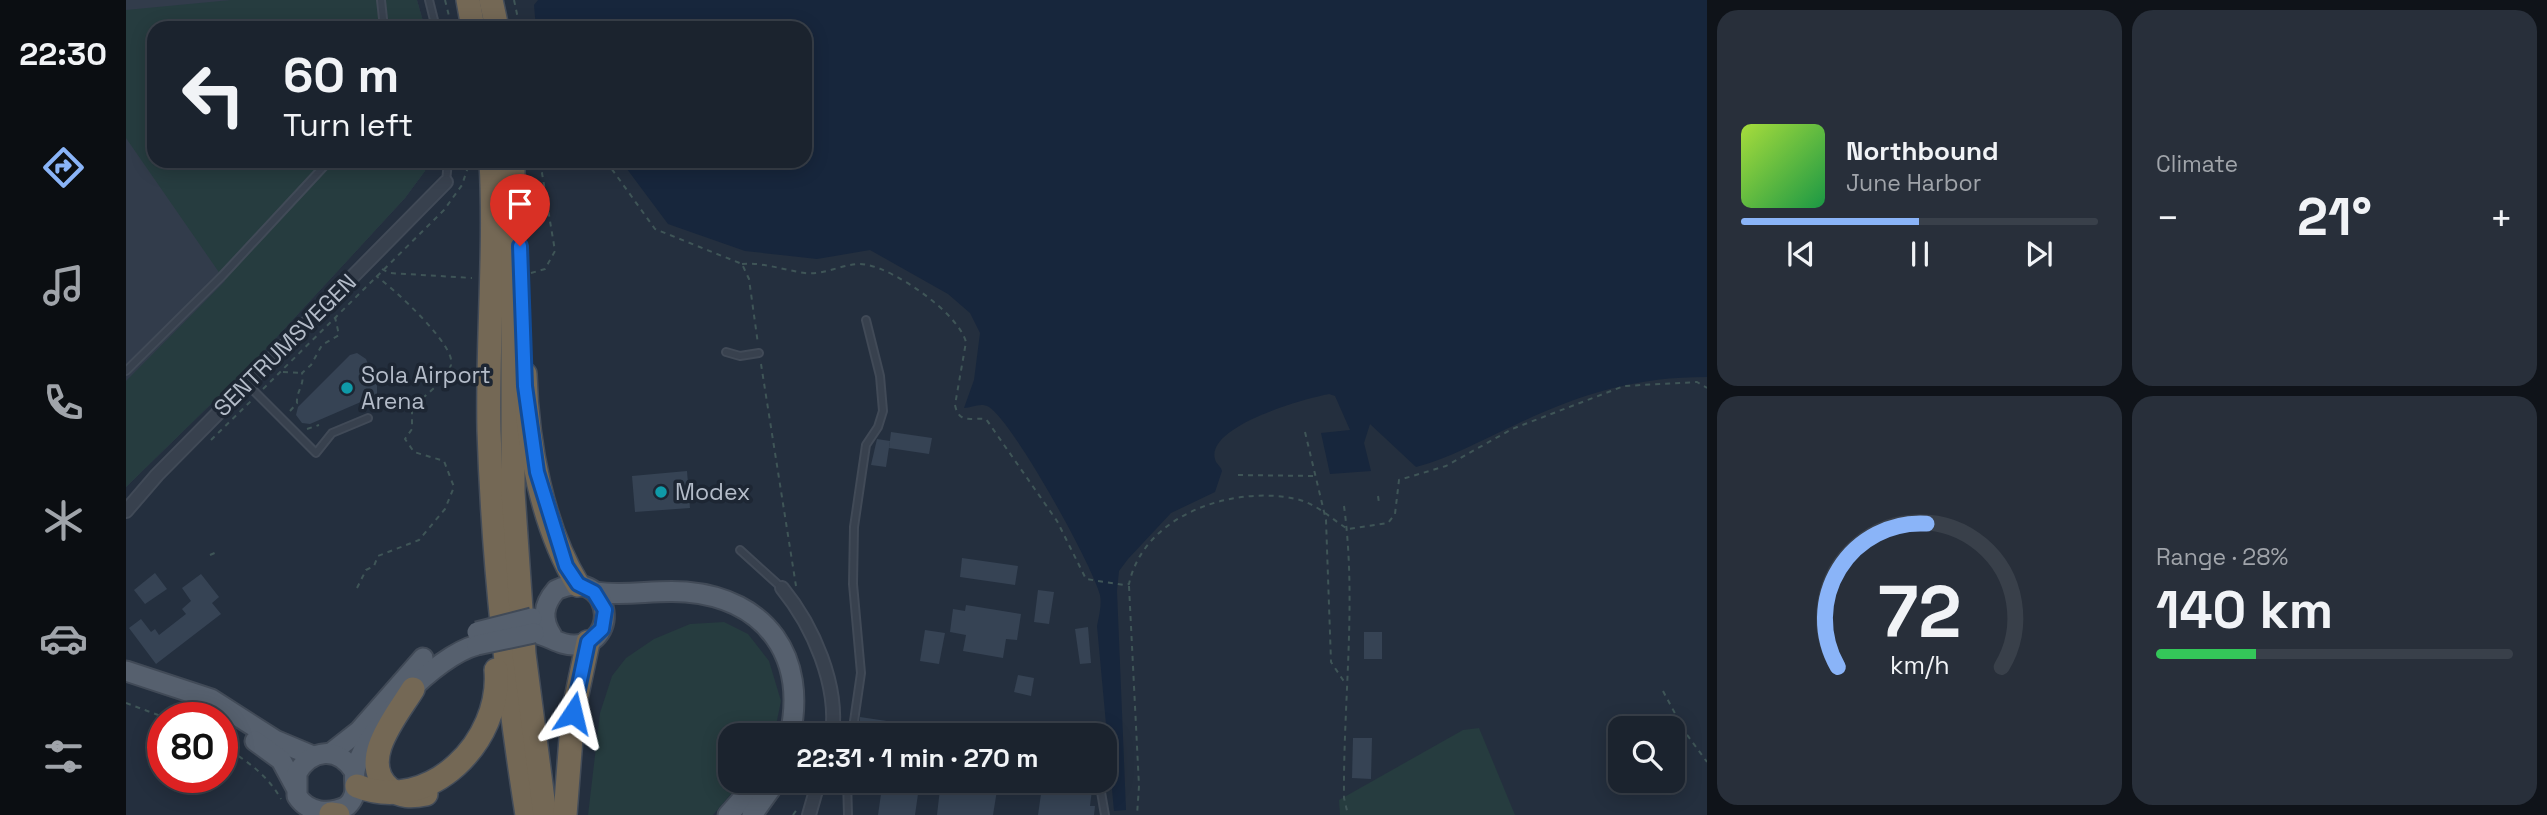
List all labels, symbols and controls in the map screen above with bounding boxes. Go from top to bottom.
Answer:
text: 22:30 [19,34,107,74]
text: 60 m [283,44,399,106]
icon: left [168,49,259,140]
text: Turn left [283,105,413,145]
text: Northbound [1846,134,1999,168]
icon: directions [39,143,88,192]
text: Climate [2156,149,2238,179]
text: June Harbor [1846,168,1981,198]
pin [490,174,550,246]
text: 21° [2297,184,2372,250]
icon: arrive [501,185,539,223]
text: − [2156,194,2180,242]
text: + [2489,194,2513,242]
icon: previous [1782,235,1820,273]
icon: pause [1901,235,1939,273]
icon: next [2020,235,2058,273]
icon: music [39,261,88,310]
street label: SENTRUMSVEGEN [207,267,363,423]
place label: Sola Airport Arena [361,360,491,416]
icon: phone [39,378,88,427]
marker: Sola Airport Arena [339,380,355,396]
place label: Modex [675,477,750,507]
marker: Modex [653,484,669,500]
icon: climate [39,496,88,545]
text: Range · 28% [2156,542,2288,572]
text: 72 [1878,565,1961,658]
text: 140 km [2156,577,2333,643]
icon: car [39,614,88,663]
text: km/h [1890,648,1949,680]
position arrow [536,676,610,750]
speed limit sign: 80 [147,702,238,793]
map controls [1608,716,1685,793]
button: search [1608,716,1685,793]
icon: filters [39,732,88,781]
text: 22:31 · 1 min · 270 m [796,741,1039,775]

